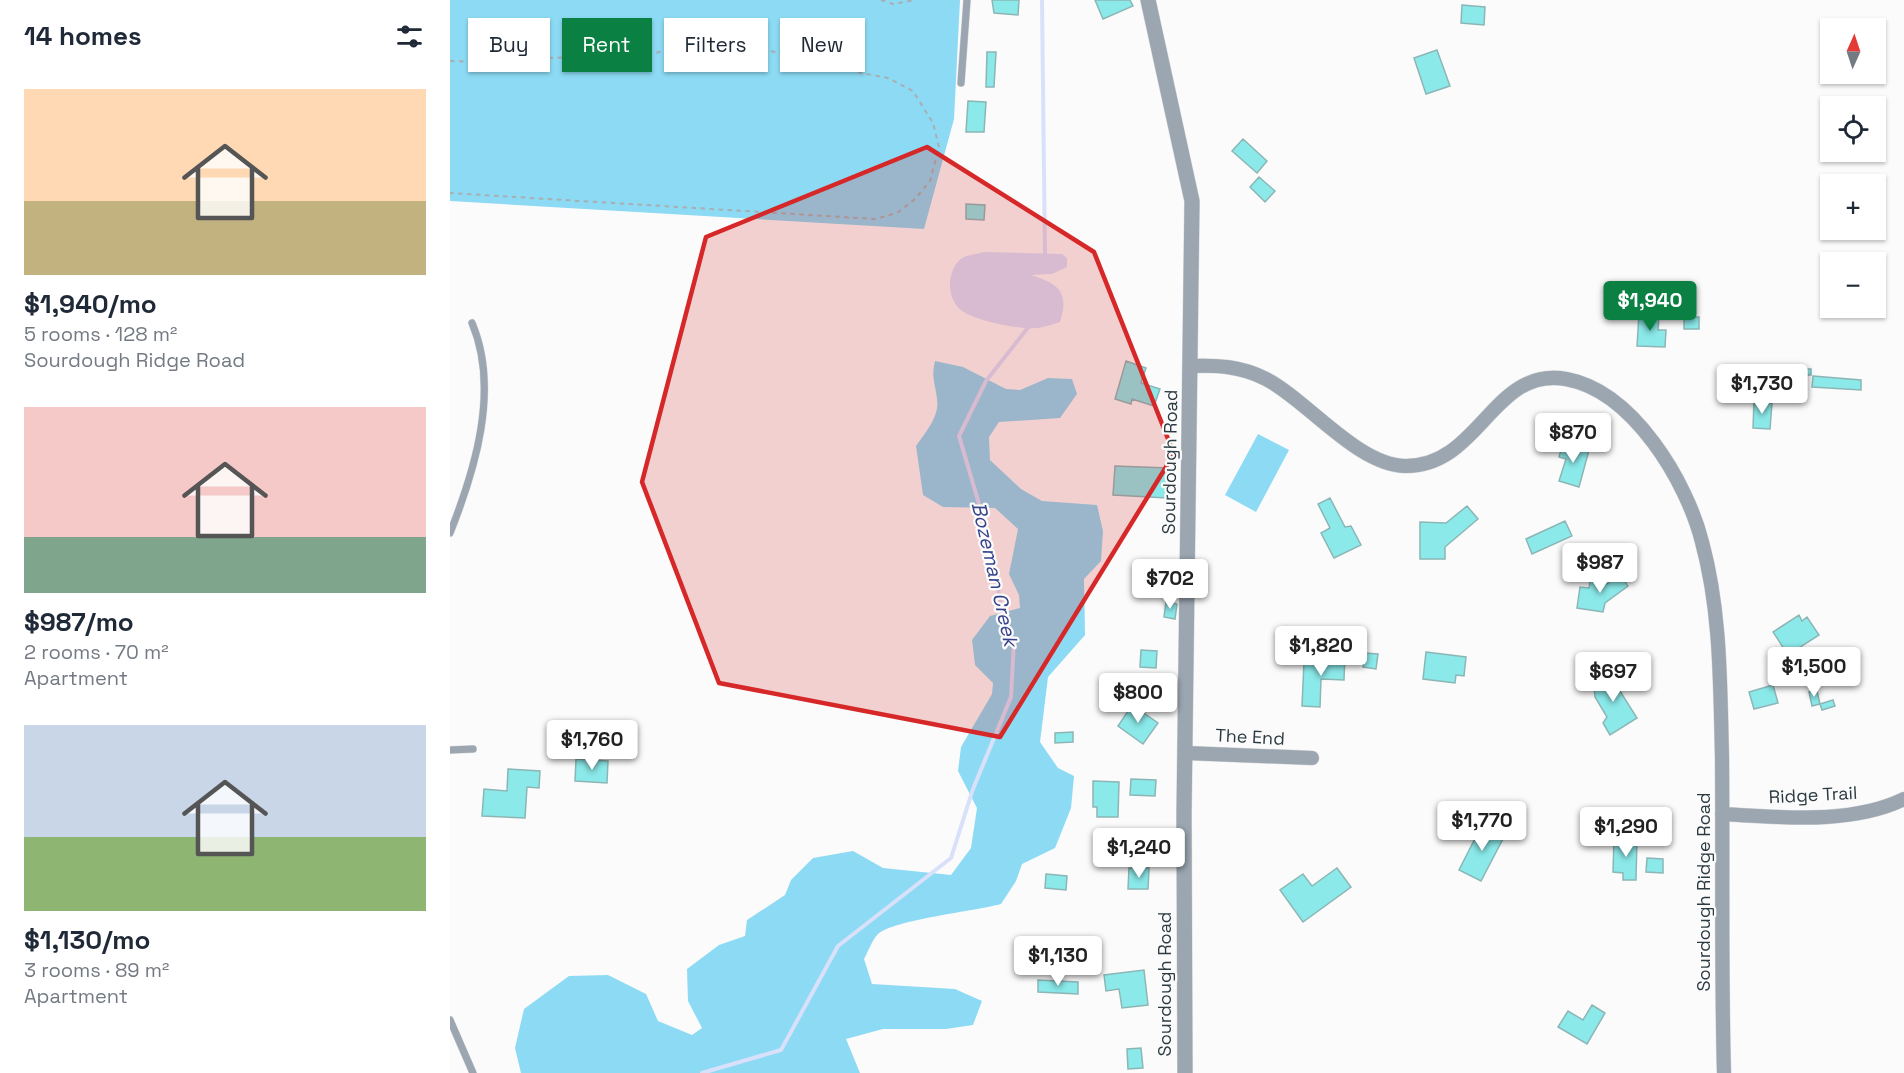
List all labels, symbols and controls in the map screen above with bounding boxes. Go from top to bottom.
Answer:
chip: Buy [468,18,550,72]
chip: Rent [562,18,652,72]
chip: Filters [664,18,768,72]
chip: New [780,18,865,72]
north arrow [1820,18,1886,84]
map controls [1820,18,1886,318]
text: 14 homes [24,19,142,53]
icon: filters [393,20,426,53]
button: locate [1820,96,1886,162]
icon: home [171,128,279,236]
button: + [1820,174,1886,240]
button: − [1820,252,1886,318]
pin: $1,940 [1601,281,1699,332]
text: $1,940/mo [24,287,157,321]
text: $1,940 [1617,287,1683,313]
text: 5 rooms · 128 m² [24,321,177,347]
text: Sourdough Ridge Road [24,347,245,373]
pin: $1,730 [1713,364,1811,415]
text: $1,730 [1731,370,1793,396]
street label: Sourdough Road [1157,389,1182,535]
pin: $870 [1537,413,1609,464]
text: $870 [1549,419,1597,445]
icon: home [171,446,279,554]
water label: Bozeman Creek [966,499,1025,651]
pin: $987 [1564,543,1636,594]
text: $987 [1576,549,1624,575]
pin: $702 [1134,559,1206,610]
text: $702 [1146,565,1194,591]
text: $987/mo [24,605,134,639]
pin: $1,820 [1272,626,1370,677]
text: $1,820 [1289,632,1353,658]
text: 2 rooms · 70 m² [24,639,168,665]
pin: $1,500 [1765,647,1863,698]
pin: $697 [1577,652,1649,703]
text: $1,500 [1782,653,1846,679]
text: $697 [1589,658,1637,684]
text: Apartment [24,665,128,691]
pin: $800 [1102,673,1174,724]
text: $800 [1113,679,1163,705]
pin: $1,760 [543,720,641,771]
street label: The End [1215,723,1285,750]
text: $1,760 [561,726,623,752]
icon: home [171,764,279,872]
street label: Ridge Trail [1768,781,1858,808]
street label: Sourdough Ridge Road [1692,793,1715,991]
pin: $1,770 [1433,801,1531,852]
text: $1,770 [1451,807,1513,833]
pin: $1,290 [1577,807,1675,858]
text: $1,290 [1594,813,1658,839]
pin: $1,240 [1090,828,1188,879]
text: $1,240 [1107,834,1171,860]
street label: Sourdough Road [1153,912,1176,1056]
text: $1,130/mo [24,923,150,957]
pin: $1,130 [1009,936,1107,987]
text: $1,130 [1028,942,1088,968]
text: 3 rooms · 89 m² [24,957,169,983]
text: Apartment [24,983,128,1009]

